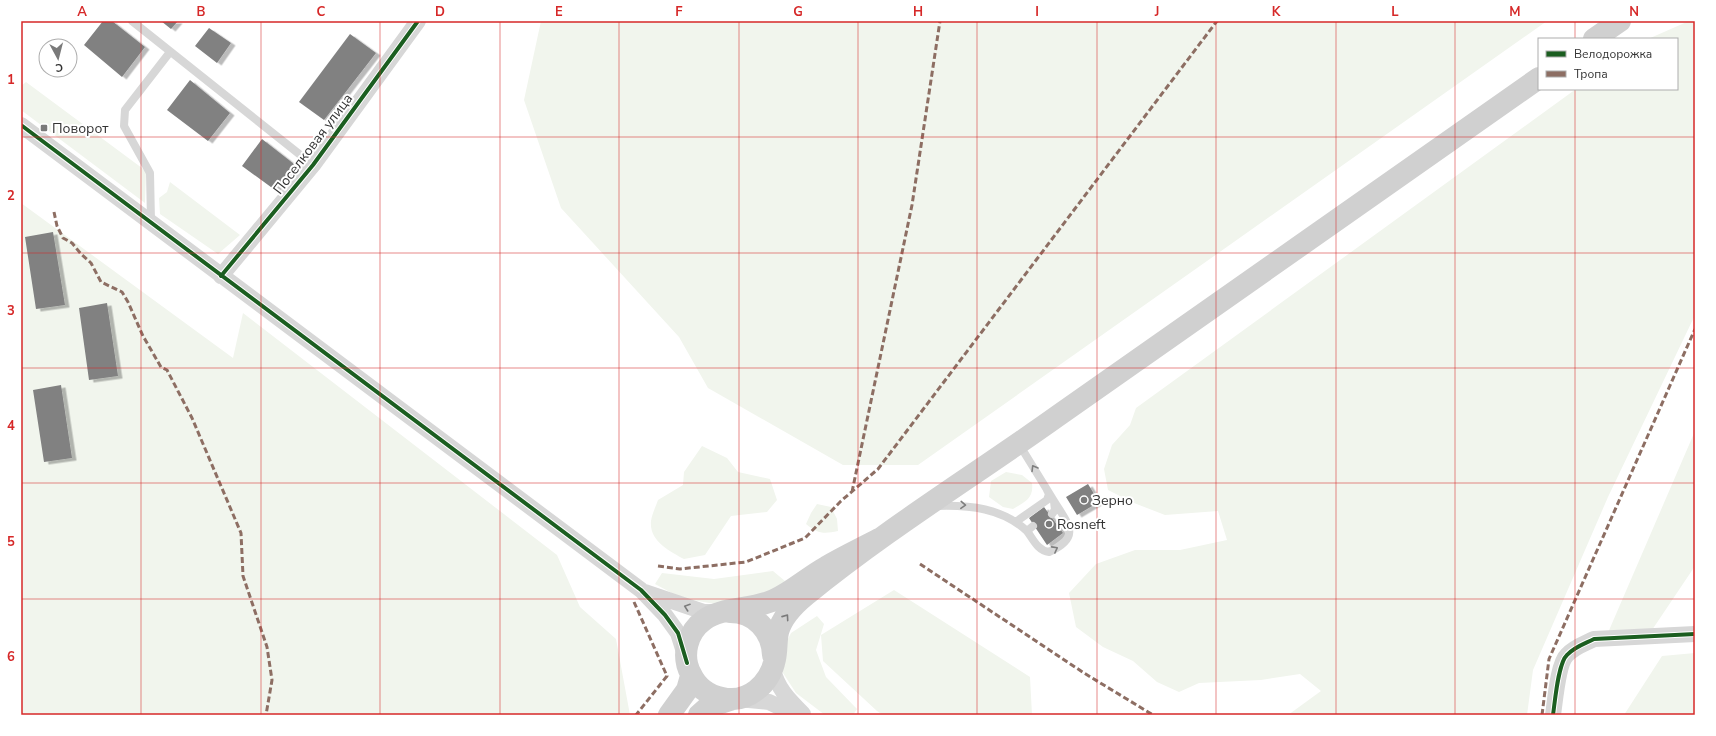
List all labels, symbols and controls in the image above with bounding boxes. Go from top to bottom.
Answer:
text: A [77,3,87,21]
text: B [197,3,206,21]
text: C [317,3,326,21]
text: D [435,3,445,21]
text: E [555,3,563,21]
text: F [675,3,683,21]
text: G [793,3,803,21]
text: H [913,3,923,21]
text: I [1035,3,1039,21]
text: J [1154,3,1159,21]
text: K [1272,3,1281,21]
text: L [1391,3,1399,21]
text: M [1509,3,1521,21]
text: N [1629,3,1639,21]
north arrow [38,38,78,78]
legend [1538,38,1678,90]
text: Велодорожка [1574,46,1652,62]
text: С [54,60,64,75]
text: Тропа [1574,66,1608,82]
text: 1 [7,71,15,89]
street label: Поселковая улица [269,90,357,198]
place label: Поворот [52,119,109,138]
marker: Поворот [39,123,49,133]
text: 2 [7,187,15,205]
text: 3 [7,302,15,320]
text: 4 [7,417,15,435]
one-way arrow [1031,465,1039,472]
place label: Зерно [1092,491,1133,510]
marker: Зерно [1079,495,1089,505]
one-way arrow [960,501,966,510]
place label: Rosneft [1057,515,1105,534]
marker: Rosneft [1044,519,1054,529]
text: 5 [7,533,15,551]
one-way arrow [1051,546,1058,554]
one-way arrow [684,603,691,612]
one-way arrow [781,614,789,621]
text: 6 [7,648,15,666]

